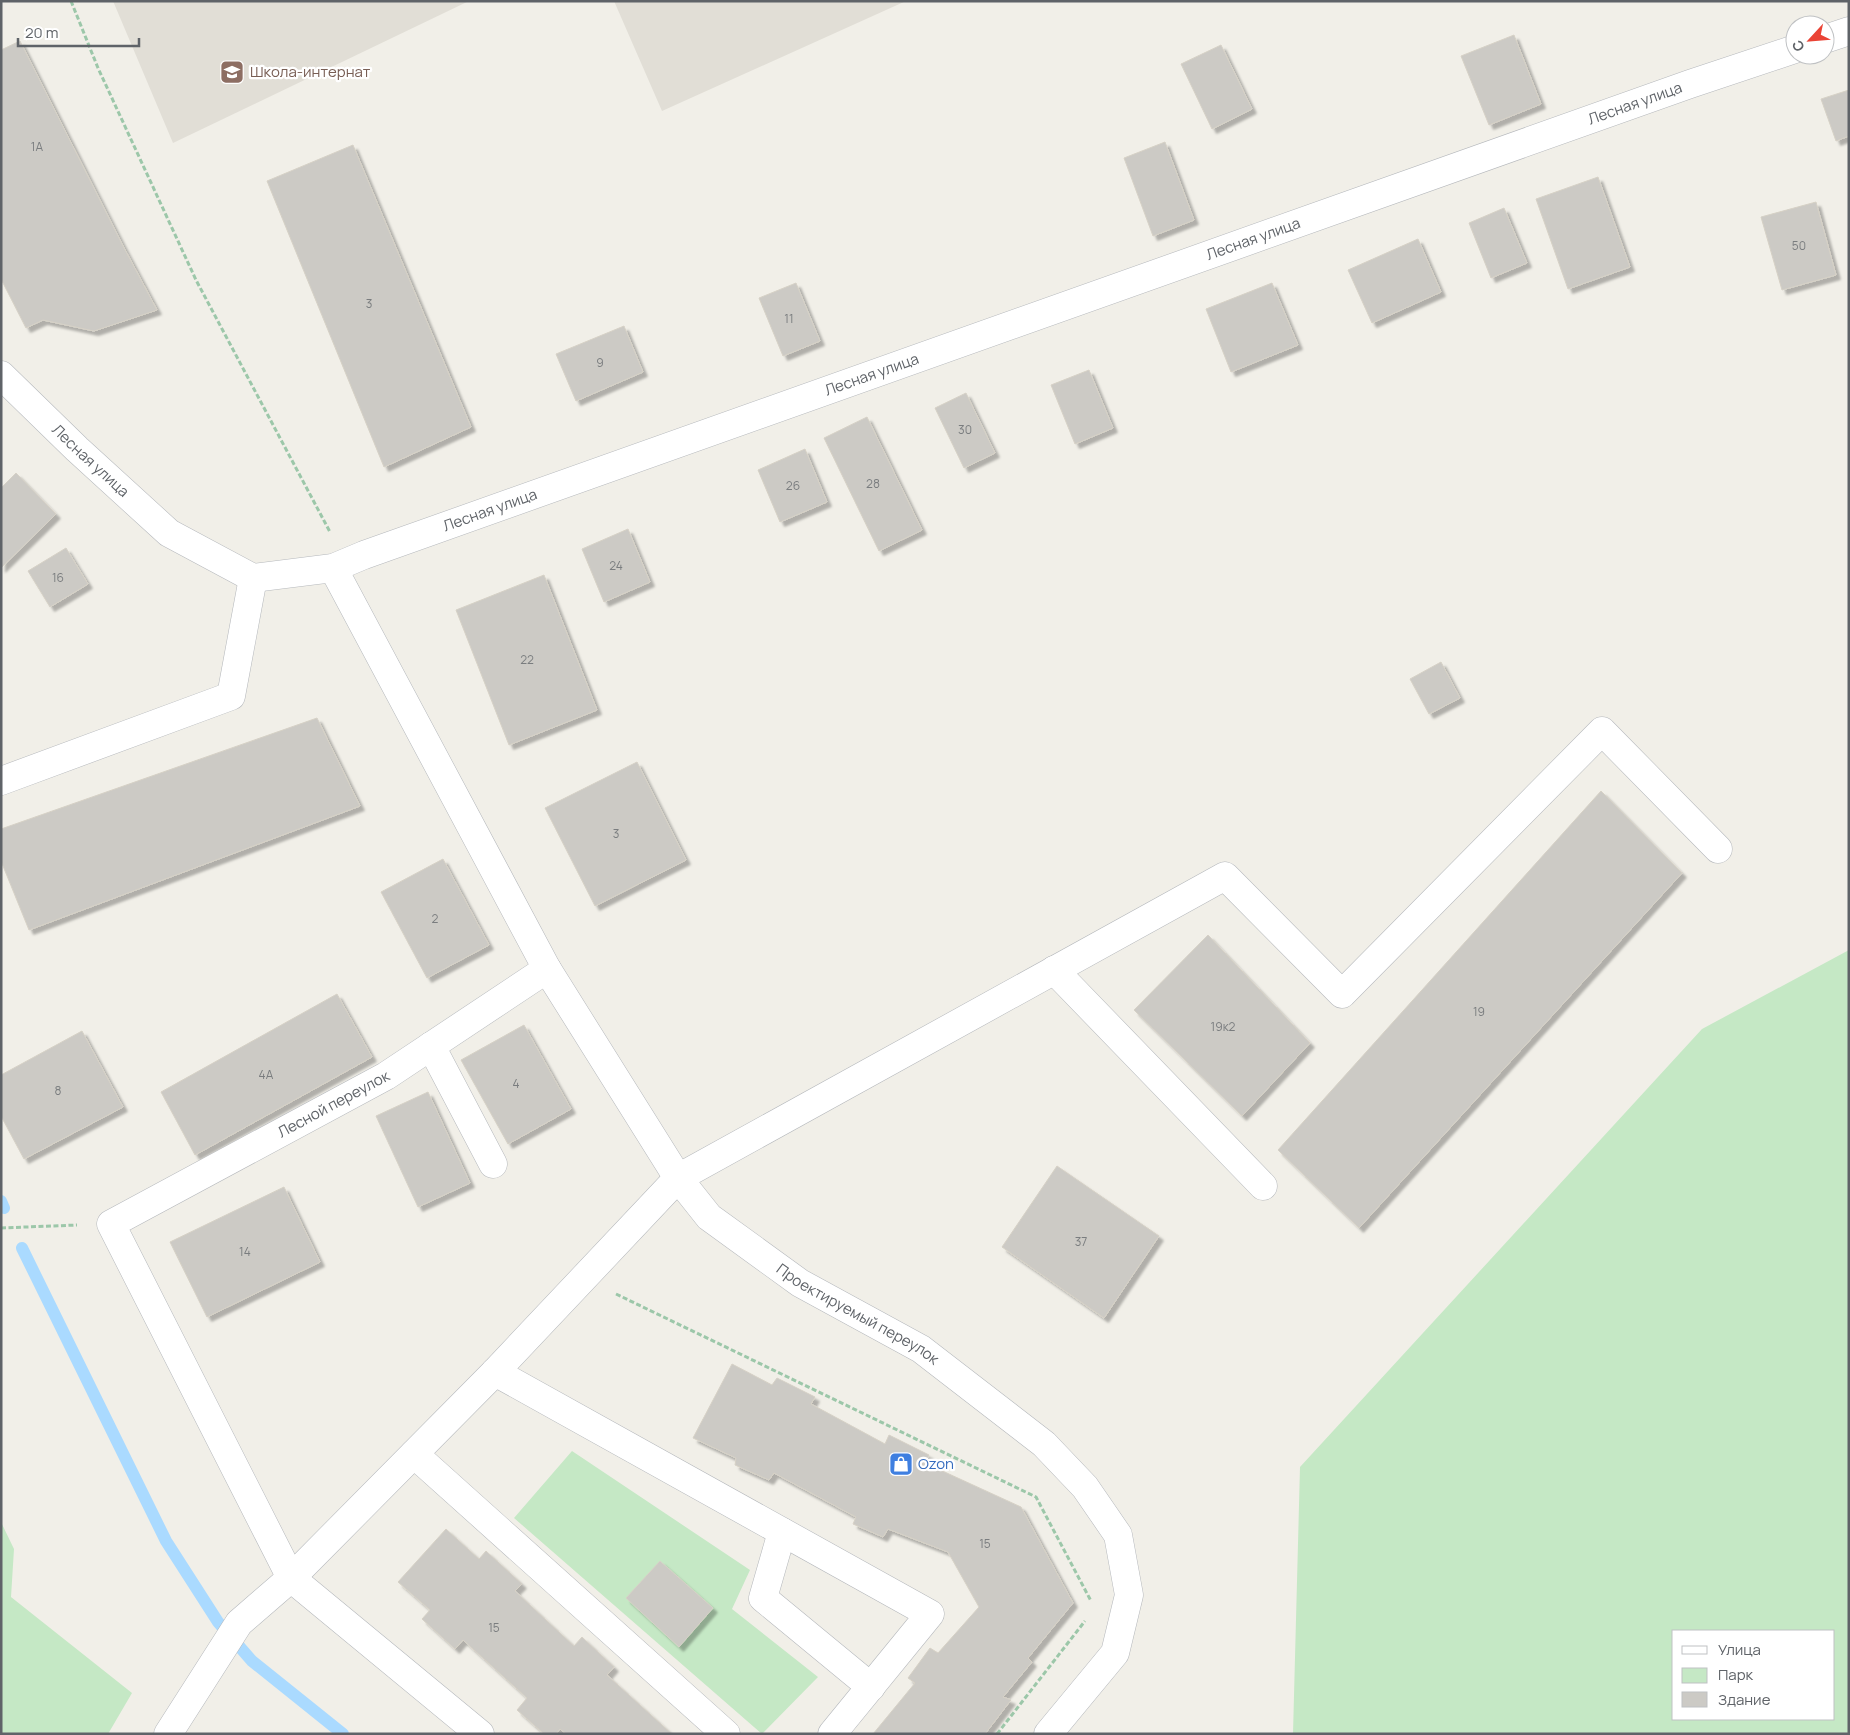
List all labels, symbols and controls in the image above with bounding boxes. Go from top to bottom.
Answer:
scale bar [18,15,139,47]
north arrow [1785,15,1835,65]
text: 20 m [25,22,58,43]
text: С [1787,37,1809,55]
school or university icon: Школа-интернат [219,59,245,85]
place label: Школа-интернат [250,61,371,82]
street label: Лесная улица [1585,77,1685,129]
house number: 1А [31,138,44,155]
street label: Лесная улица [1203,212,1303,265]
house number: 50 [1792,237,1806,254]
house number: 3 [366,295,372,312]
house number: 11 [784,310,794,327]
street label: Лесная улица [822,348,922,401]
house number: 9 [596,354,604,371]
street label: Лесная улица [48,419,134,502]
house number: 30 [958,421,972,438]
house number: 28 [866,475,880,492]
house number: 26 [786,477,800,494]
street label: Лесная улица [440,483,540,536]
house number: 24 [609,557,623,574]
house number: 16 [52,569,64,586]
house number: 22 [520,651,534,668]
house number: 3 [613,825,619,842]
house number: 2 [432,910,439,927]
house number: 19 [1473,1003,1485,1020]
house number: 19к2 [1211,1018,1236,1035]
street label: Лесной переулок [274,1065,394,1142]
house number: 4А [259,1066,274,1083]
house number: 4 [512,1075,520,1092]
house number: 8 [55,1082,62,1099]
house number: 37 [1075,1233,1087,1250]
house number: 14 [239,1243,251,1260]
street label: Проектируемый переулок [772,1258,944,1370]
shop icon: Ozon [888,1451,914,1477]
place label: Ozon [918,1453,954,1474]
house number: 15 [979,1535,991,1552]
house number: 15 [488,1619,500,1636]
legend [1672,1630,1835,1720]
text: Улица [1718,1639,1761,1660]
text: Парк [1718,1664,1754,1685]
text: Здание [1718,1689,1771,1710]

